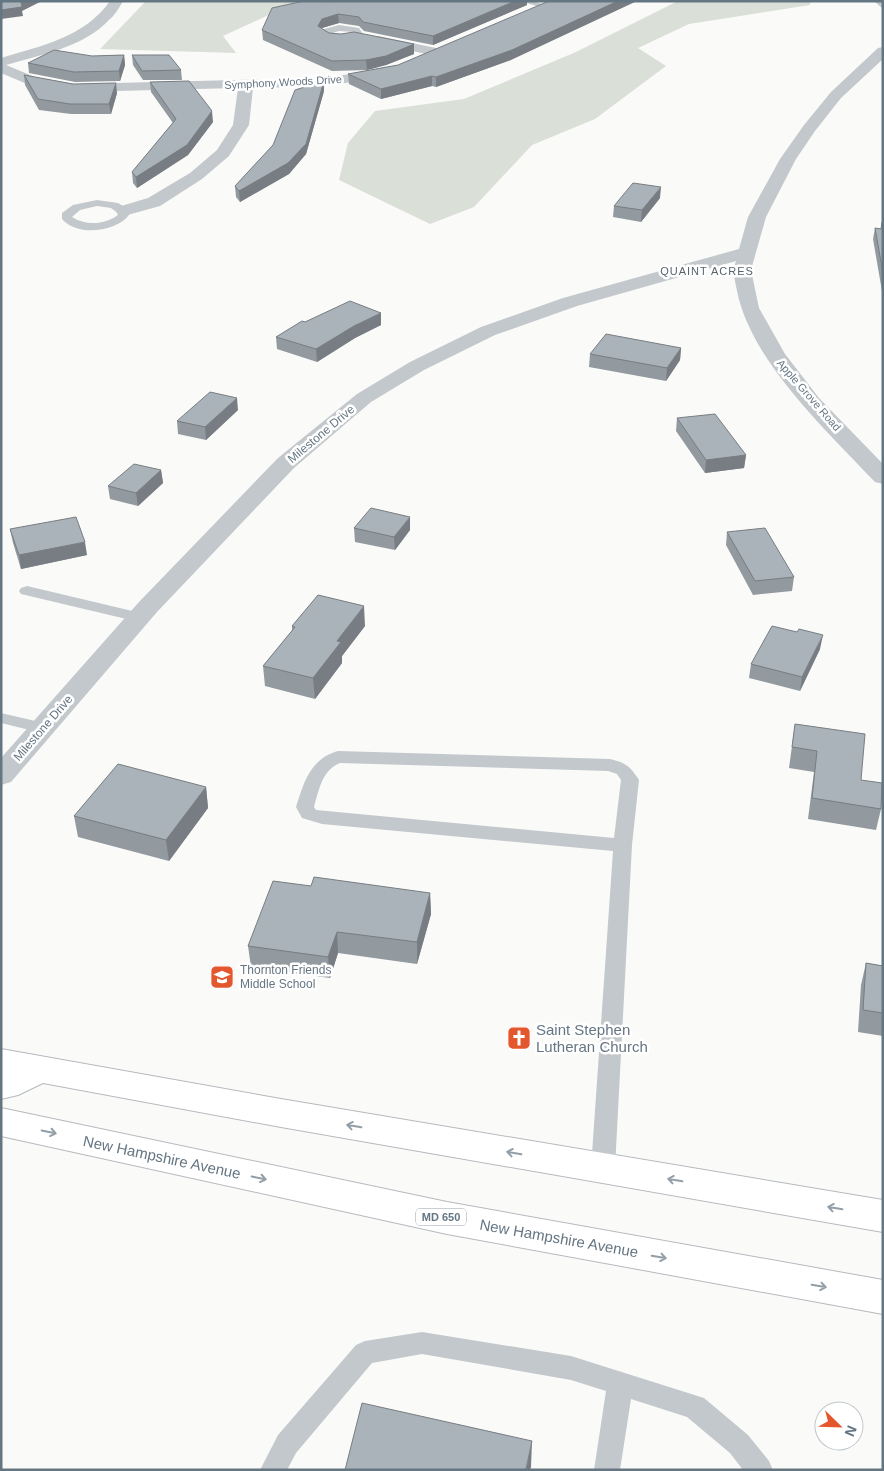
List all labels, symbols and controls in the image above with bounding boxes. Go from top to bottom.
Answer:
street label: Symphony Woods Drive [224,73,342,91]
district label: QUAINT ACRES [660,265,754,277]
street label: Apple Grove Road [775,357,843,433]
street label: Milestone Drive [285,402,357,466]
street label: Milestone Drive [11,692,76,764]
place label: Thornton Friends Middle School [240,963,331,991]
school or university icon: Thornton Friends Middle School [209,964,235,990]
place label: Saint Stephen Lutheran Church [536,1021,648,1055]
church icon: Saint Stephen Lutheran Church [506,1025,532,1051]
one-way arrow [346,1120,362,1130]
one-way arrow [40,1128,56,1138]
street label: New Hampshire Avenue [82,1132,242,1182]
one-way arrow [507,1148,523,1158]
one-way arrow [251,1173,267,1183]
one-way arrow [667,1175,683,1185]
one-way arrow [827,1202,843,1212]
road number: MD 650 [416,1208,466,1226]
street label: New Hampshire Avenue [478,1216,640,1260]
one-way arrow [650,1252,666,1262]
one-way arrow [810,1281,826,1291]
north arrow [814,1401,864,1451]
text: N [842,1423,860,1439]

